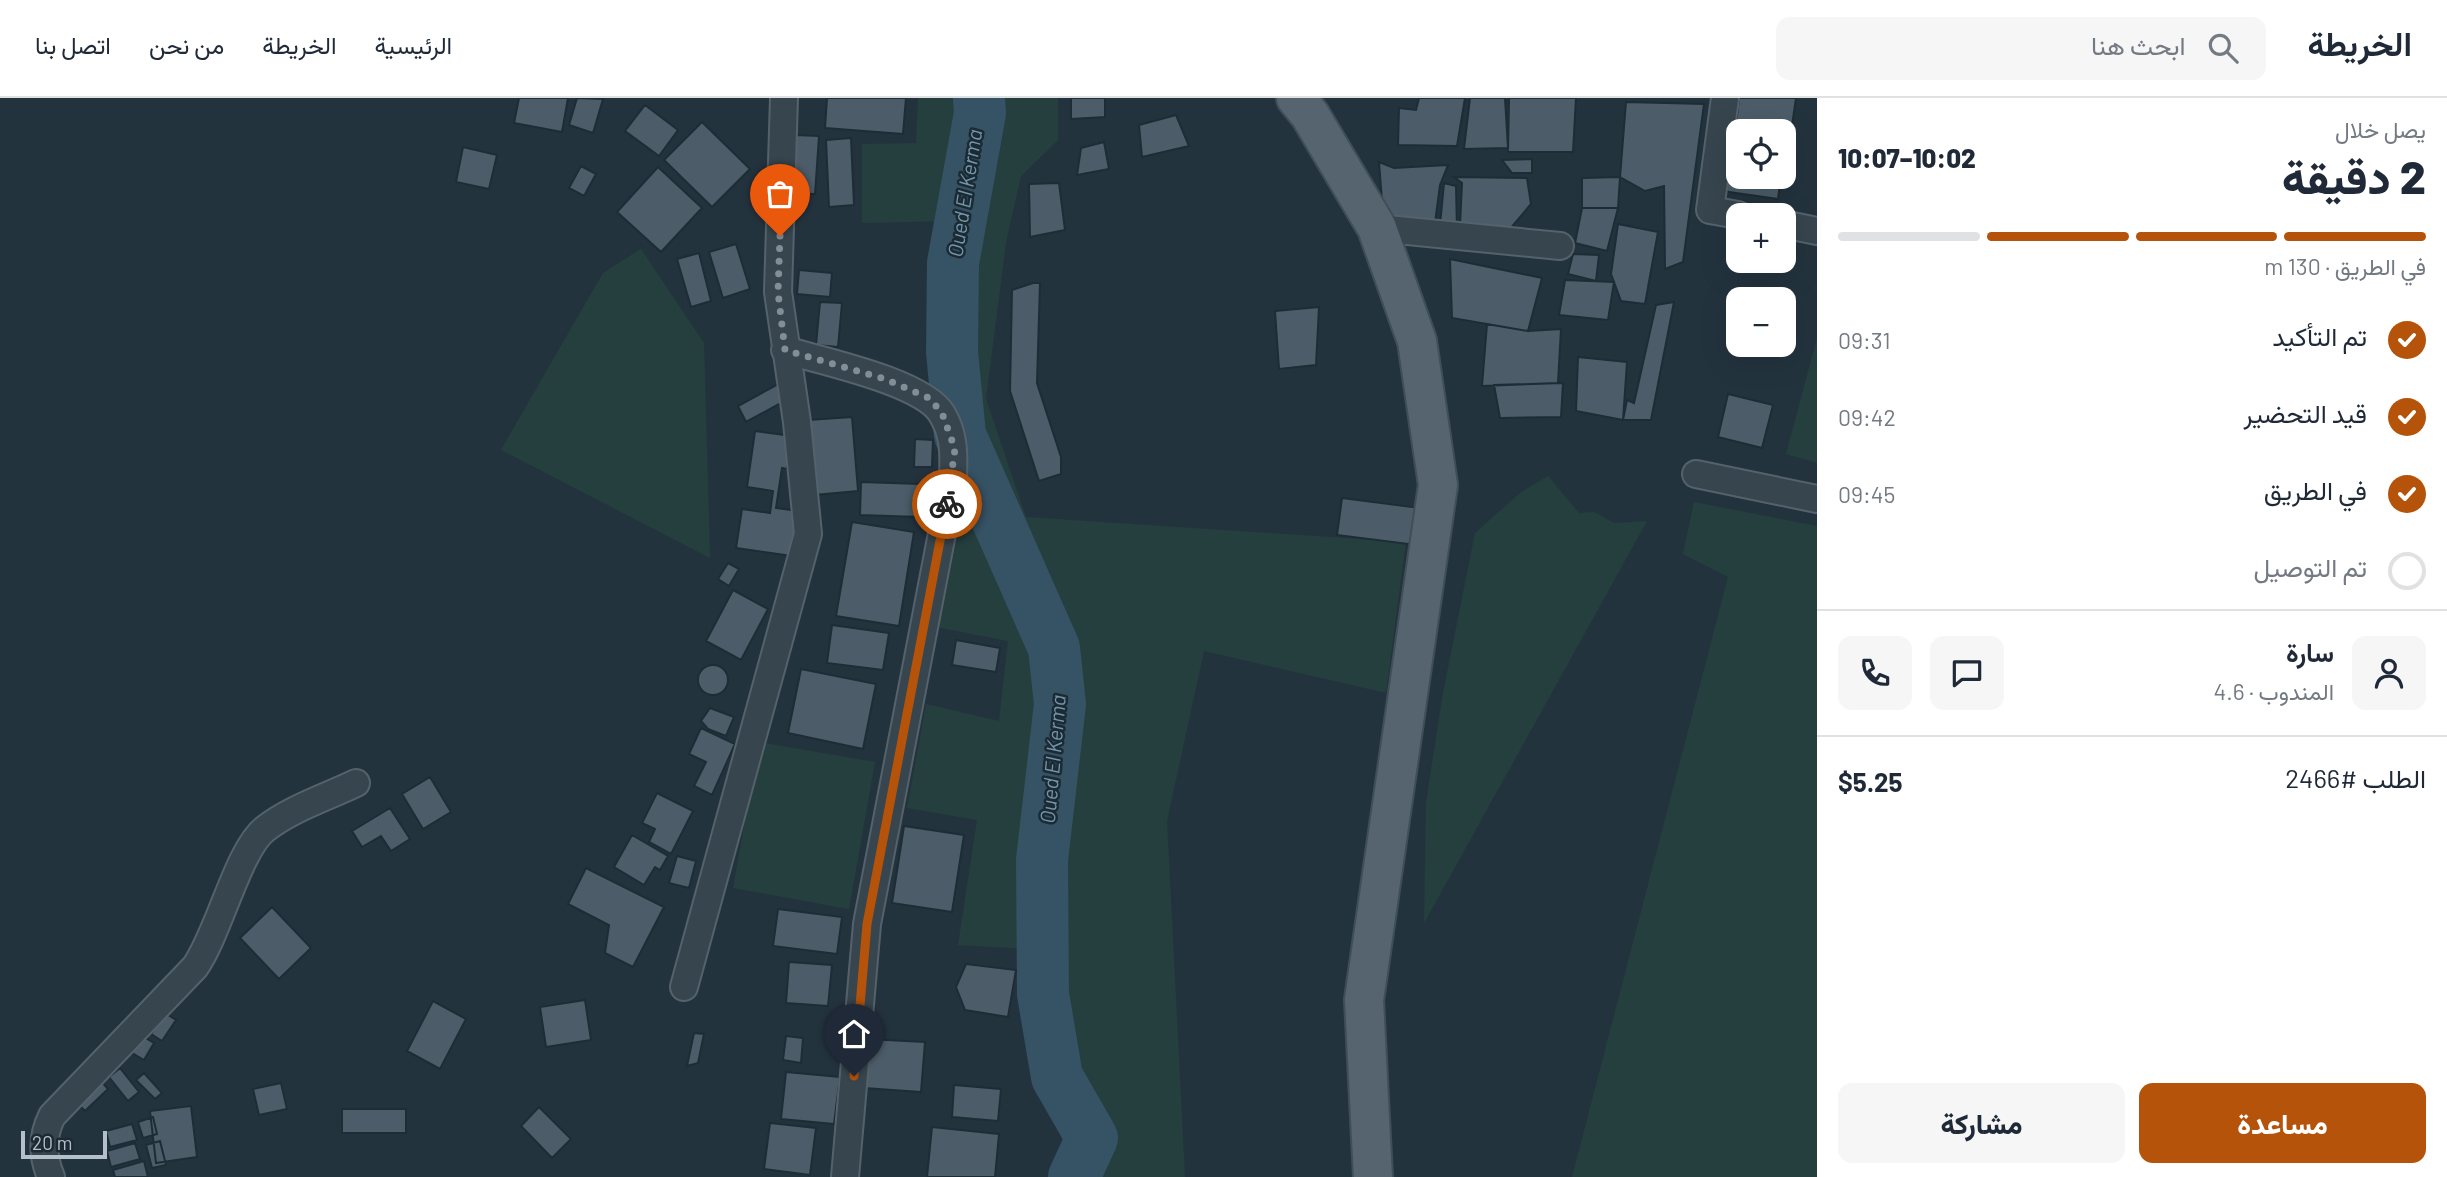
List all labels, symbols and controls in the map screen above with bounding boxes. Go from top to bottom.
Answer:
search box [1776,17,2266,80]
text: الخريطة [2308,23,2412,63]
text: ابحث هنا [2091,29,2186,60]
icon: search [2204,29,2242,67]
text: اتصل بنا [35,30,111,59]
text: من نحن [149,30,224,59]
text: الخريطة [262,30,337,59]
text: الرئيسية [375,30,452,59]
text: يصل خلال [2335,115,2426,143]
map controls [1726,119,1796,357]
button: locate [1726,119,1796,189]
water label: Oued El Kerma [942,127,986,259]
text: 10:02–10:07 [1838,142,1976,173]
text: 2 دقيقة [2282,148,2426,203]
pin [750,164,810,236]
icon: bag [761,175,799,213]
button: + [1726,203,1796,273]
text: في الطريق · 130 m [2264,252,2426,280]
button: − [1726,287,1796,357]
text: تم التأكيد [2272,320,2367,351]
icon: check [2388,321,2426,359]
text: 09:31 [1838,326,1891,354]
text: قيد التحضير [2243,397,2367,428]
icon: check [2388,398,2426,436]
text: 09:42 [1838,403,1896,431]
courier [912,469,982,539]
text: في الطريق [2264,474,2367,505]
icon: check [2388,475,2426,513]
text: 09:45 [1838,480,1895,508]
icon: bike [928,485,966,523]
text: تم التوصيل [2253,551,2367,582]
button: phone [1838,636,1912,710]
button: chat [1930,636,2004,710]
text: سارة [2286,636,2334,667]
button: person [2352,636,2426,710]
text: المندوب · 4.6 [2214,677,2334,705]
water label: Oued El Kerma [1034,694,1070,824]
text: الطلب #2466 [2285,762,2426,793]
text: $5.25 [1838,766,1902,797]
pin [824,1004,884,1076]
icon: home [835,1015,873,1053]
button: مشاركة [1838,1083,2125,1163]
button: مساعدة [2139,1083,2426,1163]
scale bar [21,1128,107,1160]
text: 20 m [32,1131,72,1154]

